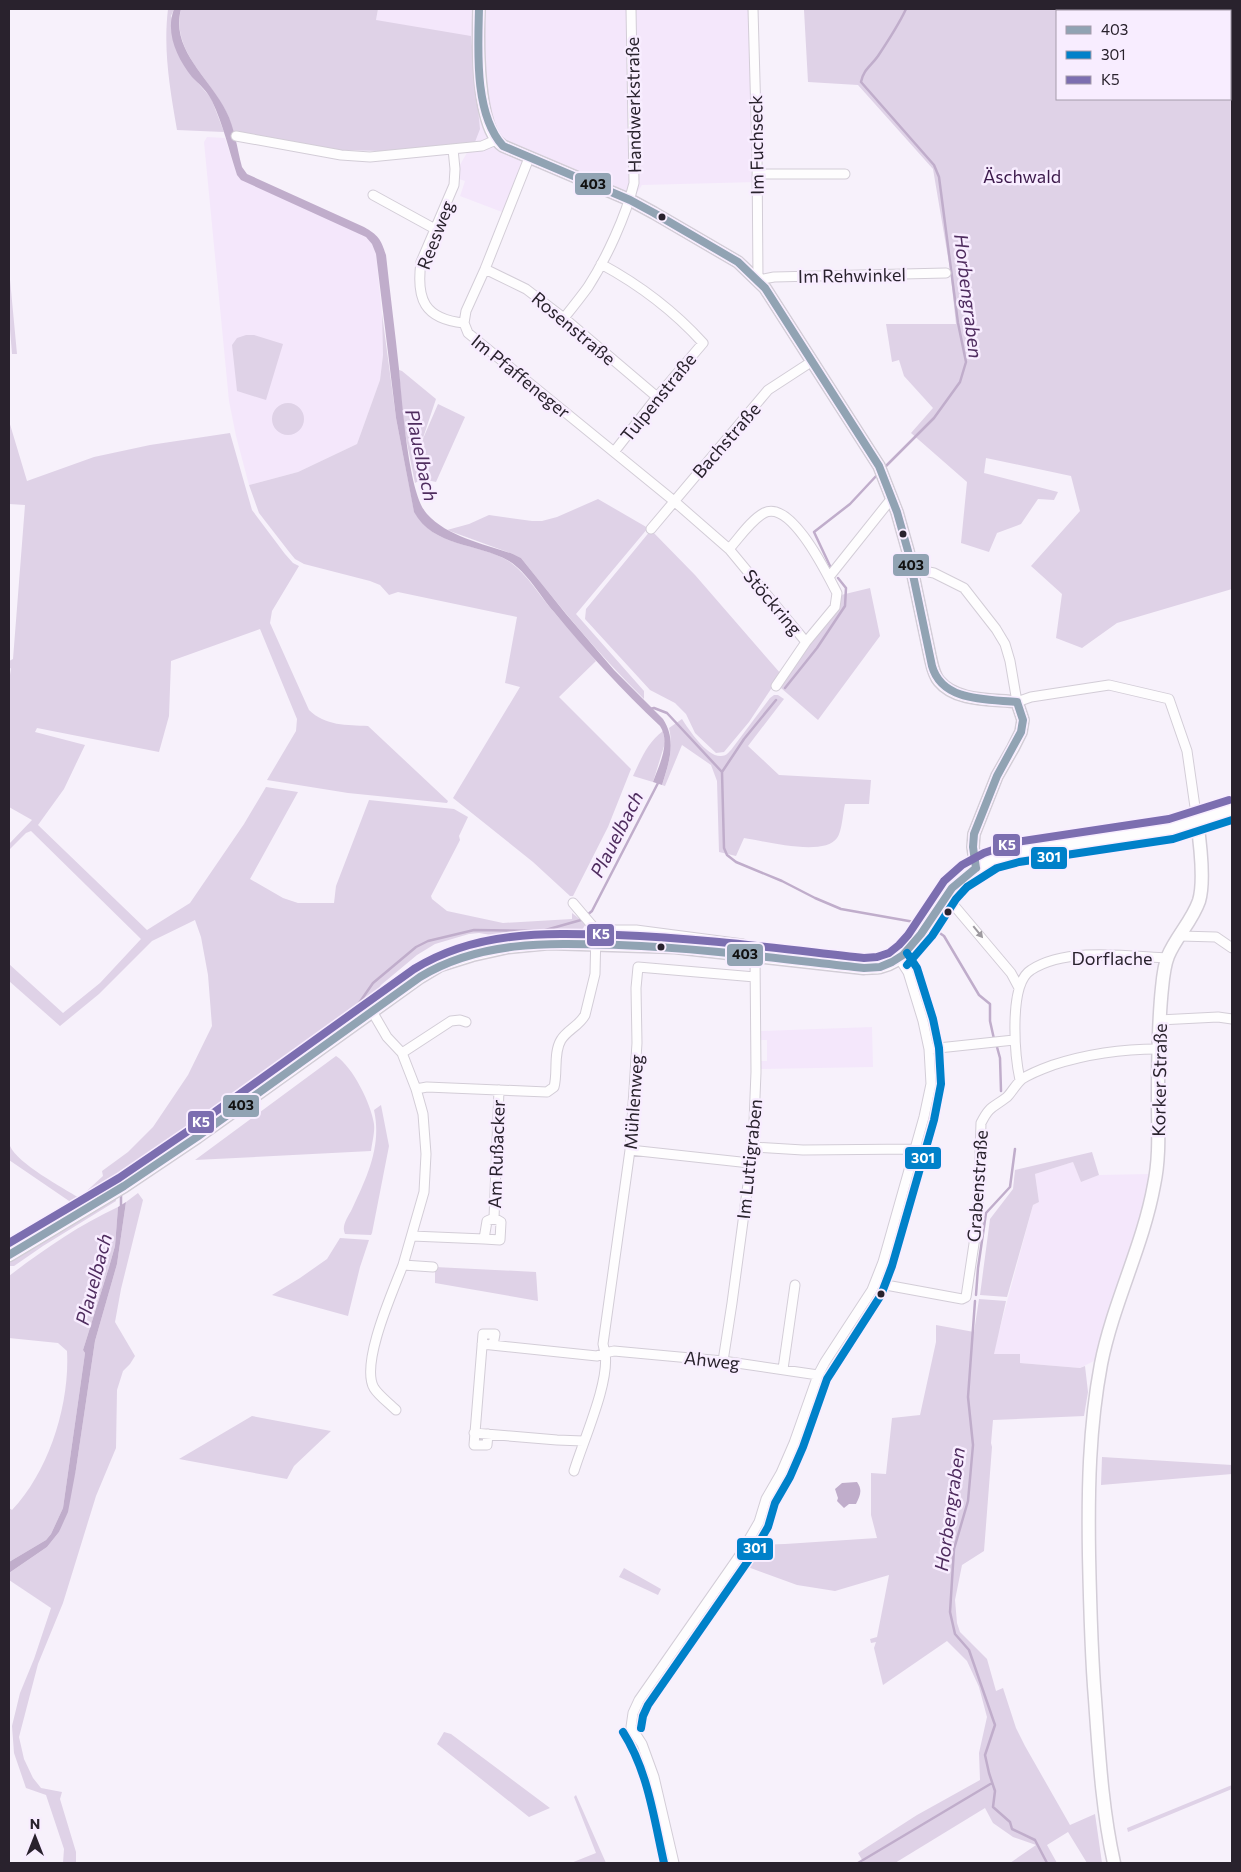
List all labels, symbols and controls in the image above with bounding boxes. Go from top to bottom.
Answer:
legend [1056,10,1231,100]
text: 403 [1101,20,1128,38]
street label: Handwerkstraße [621,37,645,173]
text: 301 [1101,45,1126,63]
text: K5 [1101,70,1120,88]
street label: Im Fuchseck [744,95,768,195]
park label: Äschwald [983,165,1061,187]
line badge: 403 [574,172,612,196]
text: 403 [580,175,606,192]
street label: Reesweg [412,197,458,272]
unlabelled marker [657,212,667,222]
water label: Horbengraben [950,233,988,360]
street label: Im Rehwinkel [798,263,906,287]
street label: Rosenstraße [528,287,620,369]
street label: Im Pfaffeneger [467,329,575,423]
street label: Tulpenstraße [616,348,700,446]
street label: Bachstraße [687,398,765,482]
water label: Plauelbach [401,407,443,503]
unlabelled marker [898,529,908,539]
line badge: 403 [892,553,930,577]
text: 403 [898,556,924,573]
street label: Stöckring [739,565,807,639]
water label: Plauelbach [585,787,648,881]
line badge: K5 [992,833,1021,857]
text: K5 [998,836,1016,853]
line badge: 301 [1030,846,1068,870]
text: 301 [1037,848,1061,865]
unlabelled marker [943,907,953,917]
line badge: K5 [586,923,615,947]
text: K5 [592,925,610,942]
one-way arrow [973,926,984,939]
unlabelled marker [656,942,666,952]
line badge: 403 [726,943,764,967]
text: 403 [732,945,758,962]
street label: Dorflache [1071,947,1153,969]
street label: Korker Straße [1147,1023,1171,1137]
street label: Mühlenweg [619,1054,647,1150]
line badge: 403 [222,1094,260,1118]
text: 403 [228,1096,254,1113]
street label: Im Luttigraben [732,1098,766,1220]
street label: Am Rußacker [483,1099,509,1209]
line badge: K5 [187,1110,215,1134]
text: K5 [192,1113,210,1130]
street label: Grabenstraße [962,1129,992,1243]
line badge: 301 [904,1146,942,1170]
text: 301 [911,1149,935,1166]
water label: Plauelbach [70,1231,116,1327]
unlabelled marker [876,1289,886,1299]
street label: Ahweg [683,1346,741,1374]
water label: Horbengraben [929,1445,969,1573]
line badge: 301 [736,1537,774,1561]
text: 301 [743,1539,767,1556]
north arrow [10,1812,60,1862]
text: N [30,1815,40,1832]

